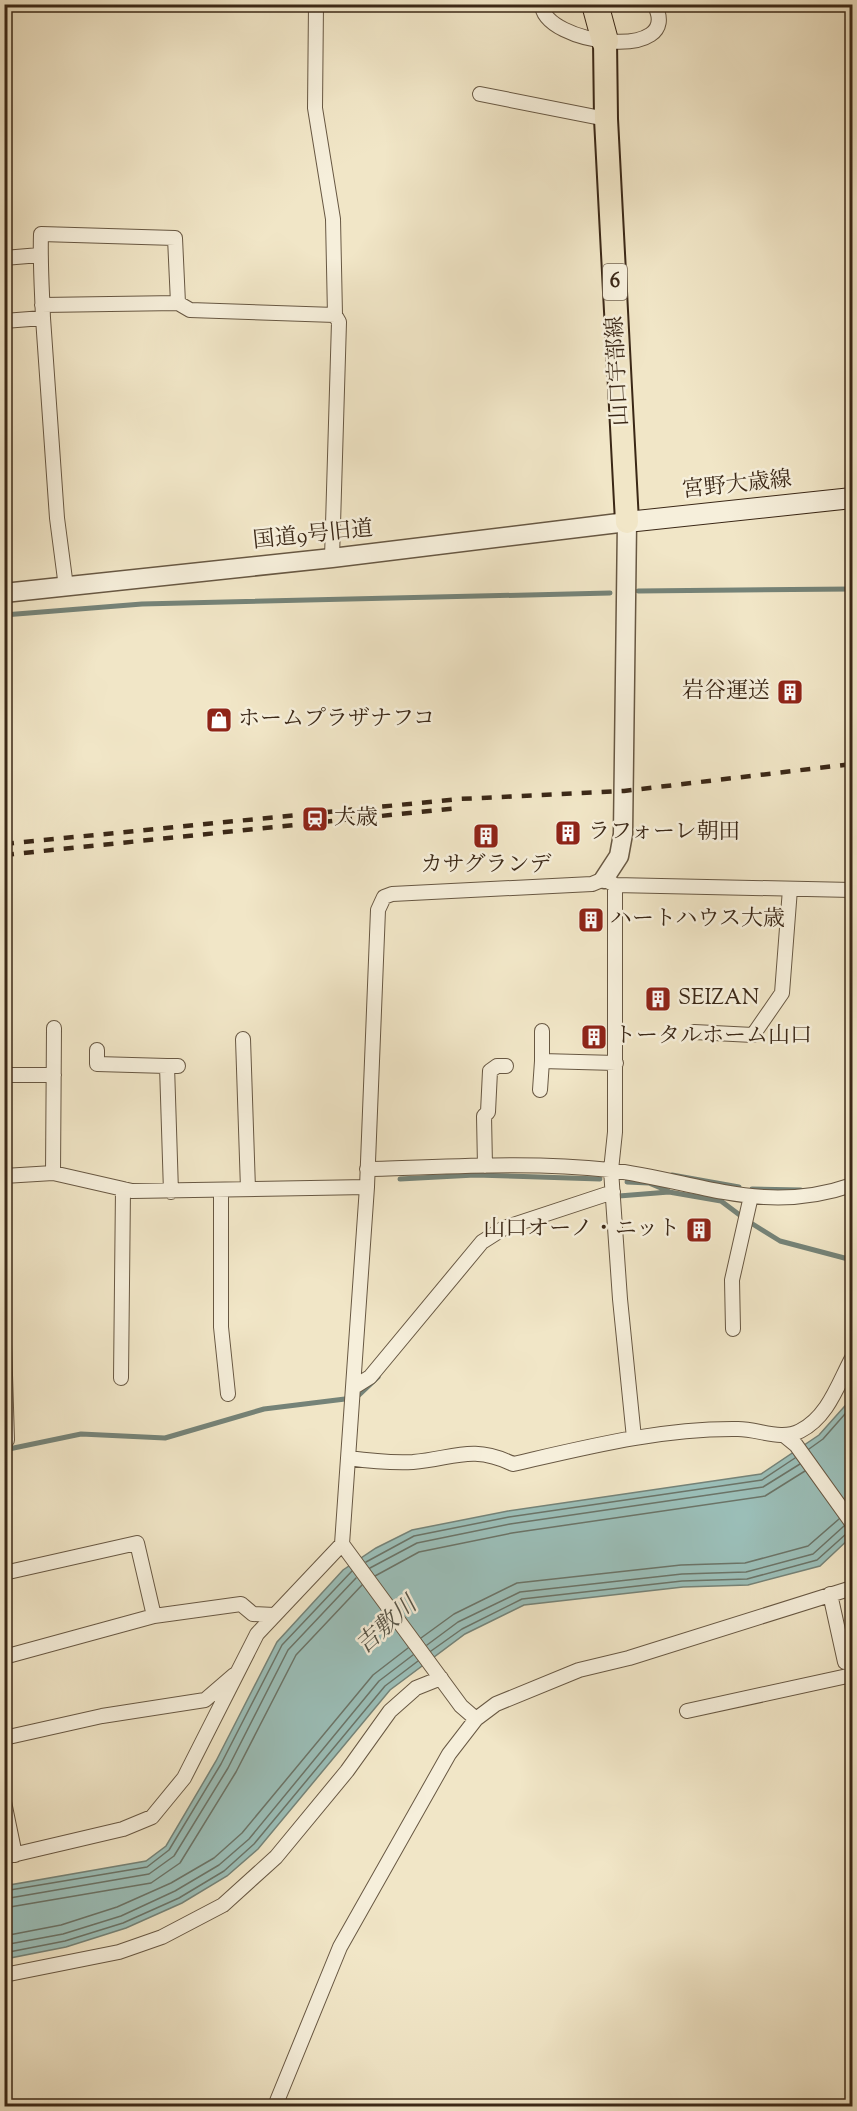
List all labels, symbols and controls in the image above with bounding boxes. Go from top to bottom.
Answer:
road number: 6 [603,264,627,300]
street label: 山口宇部線 [600,315,638,427]
street label: 宮野大歳線 [681,464,793,508]
street label: 国道9号旧道 [251,514,375,558]
place label: 岩谷運送 [682,676,770,708]
building icon: 岩谷運送 [775,677,805,707]
place label: ホームプラザナフコ [238,704,435,736]
shop icon: ホームプラザナフコ [204,705,234,735]
place label: 大歳 [334,803,378,835]
station icon: 大歳 [300,804,330,834]
place label: ラフォーレ朝田 [588,817,740,849]
building icon: ラフォーレ朝田 [553,818,583,848]
building icon: カサグランデ [471,821,501,851]
place label: カサグランデ [420,850,552,882]
place label: ハートハウス大歳 [610,904,785,936]
building icon: ハートハウス大歳 [576,905,606,935]
place label: SEIZAN [678,983,759,1015]
building icon: SEIZAN [643,984,673,1014]
place label: トータルホーム山口 [614,1021,812,1053]
building icon: トータルホーム山口 [579,1022,609,1052]
place label: 山口オーノ・ニット [483,1214,680,1246]
building icon: 山口オーノ・ニット [684,1215,714,1245]
water label: 吉敷川 [349,1587,427,1663]

